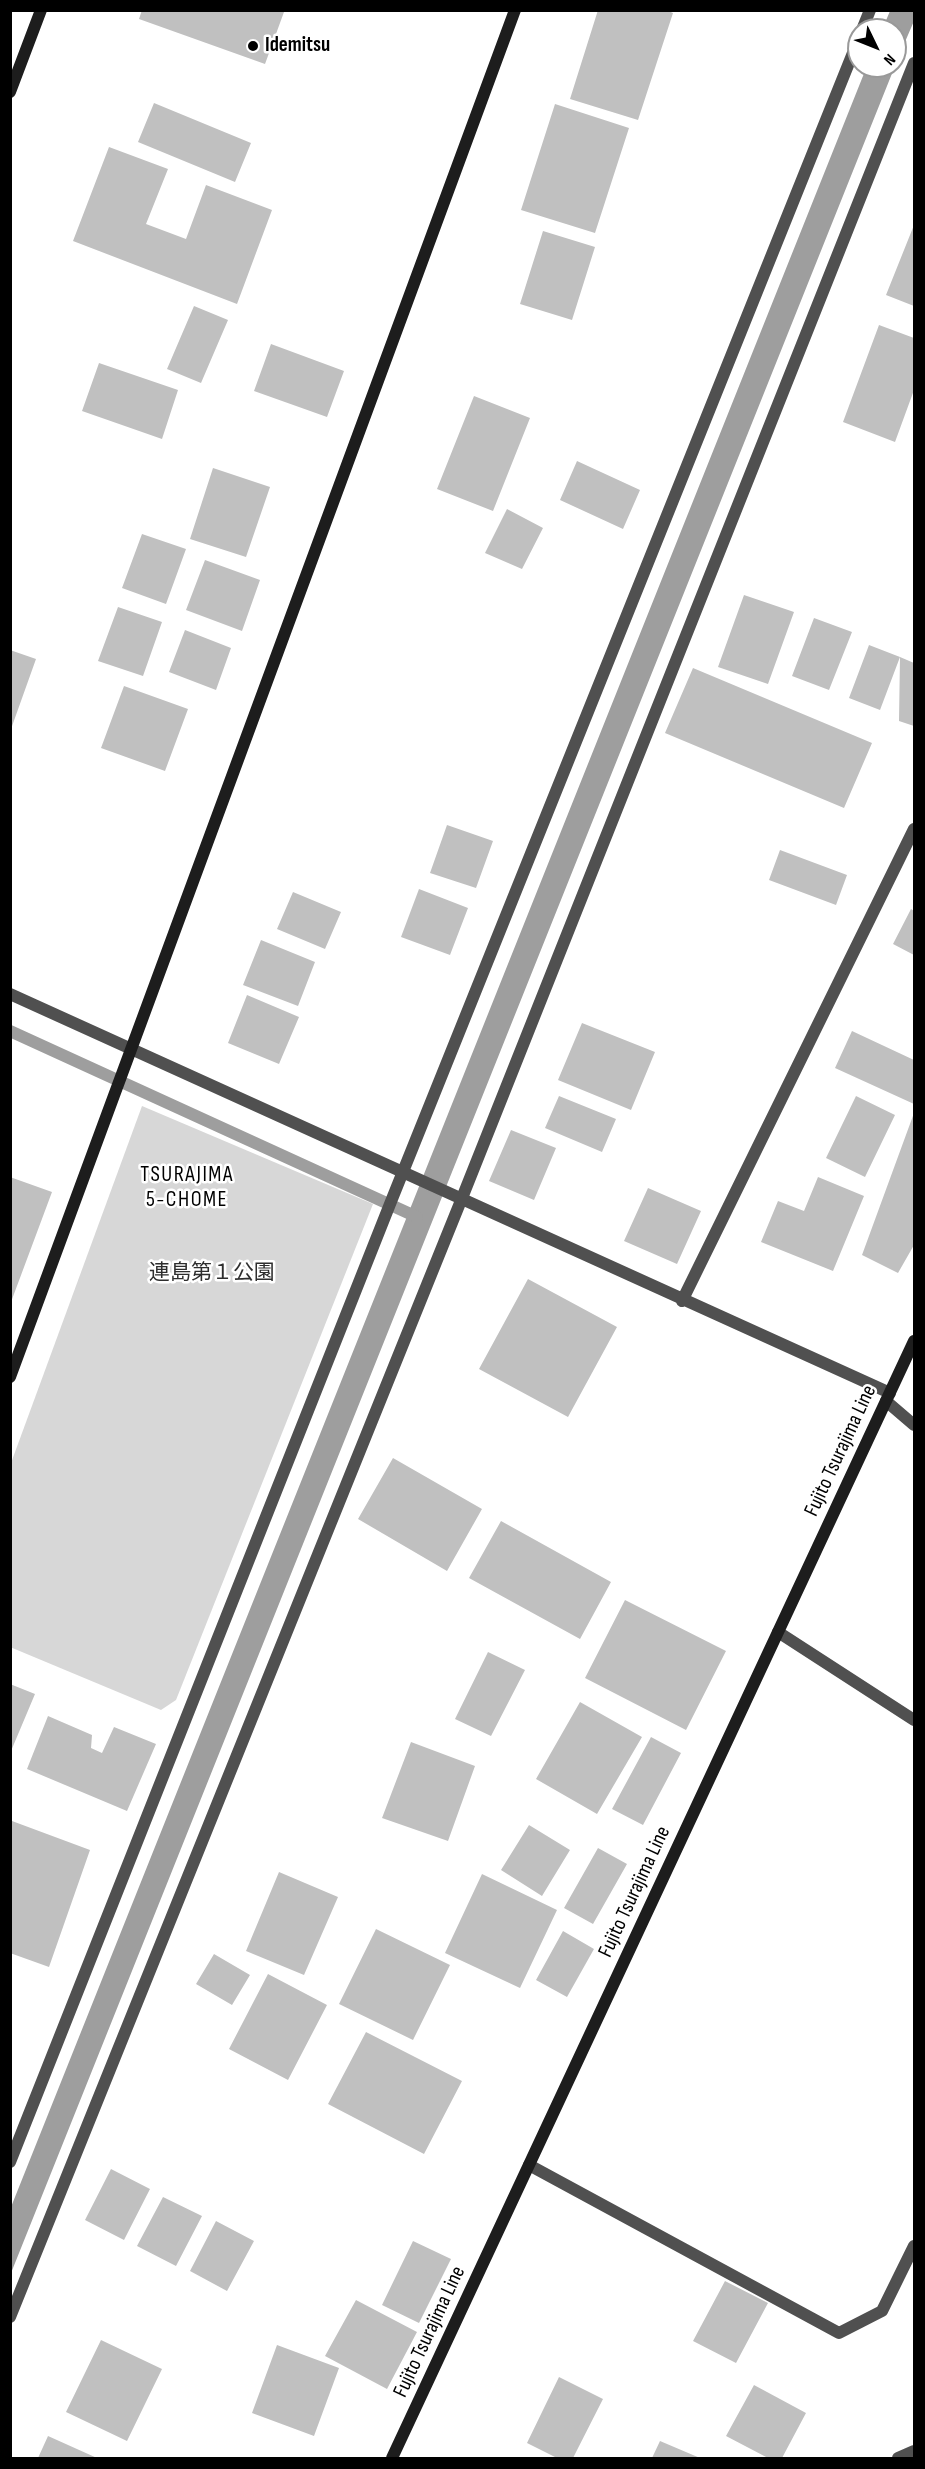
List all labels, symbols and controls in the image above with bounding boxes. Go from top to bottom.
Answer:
north arrow [847,18,907,78]
place label: Idemitsu [265,33,330,59]
marker: Idemitsu [246,39,260,53]
text: N [879,50,899,69]
district label: TSURAJIMA 5-CHOME [140,1162,234,1214]
park label: 連島第１公園 [149,1261,275,1287]
street label: Fujito Tsurajima Line [800,1381,882,1521]
street label: Fujito Tsurajima Line [594,1822,676,1962]
street label: Fujito Tsurajima Line [389,2262,471,2402]

